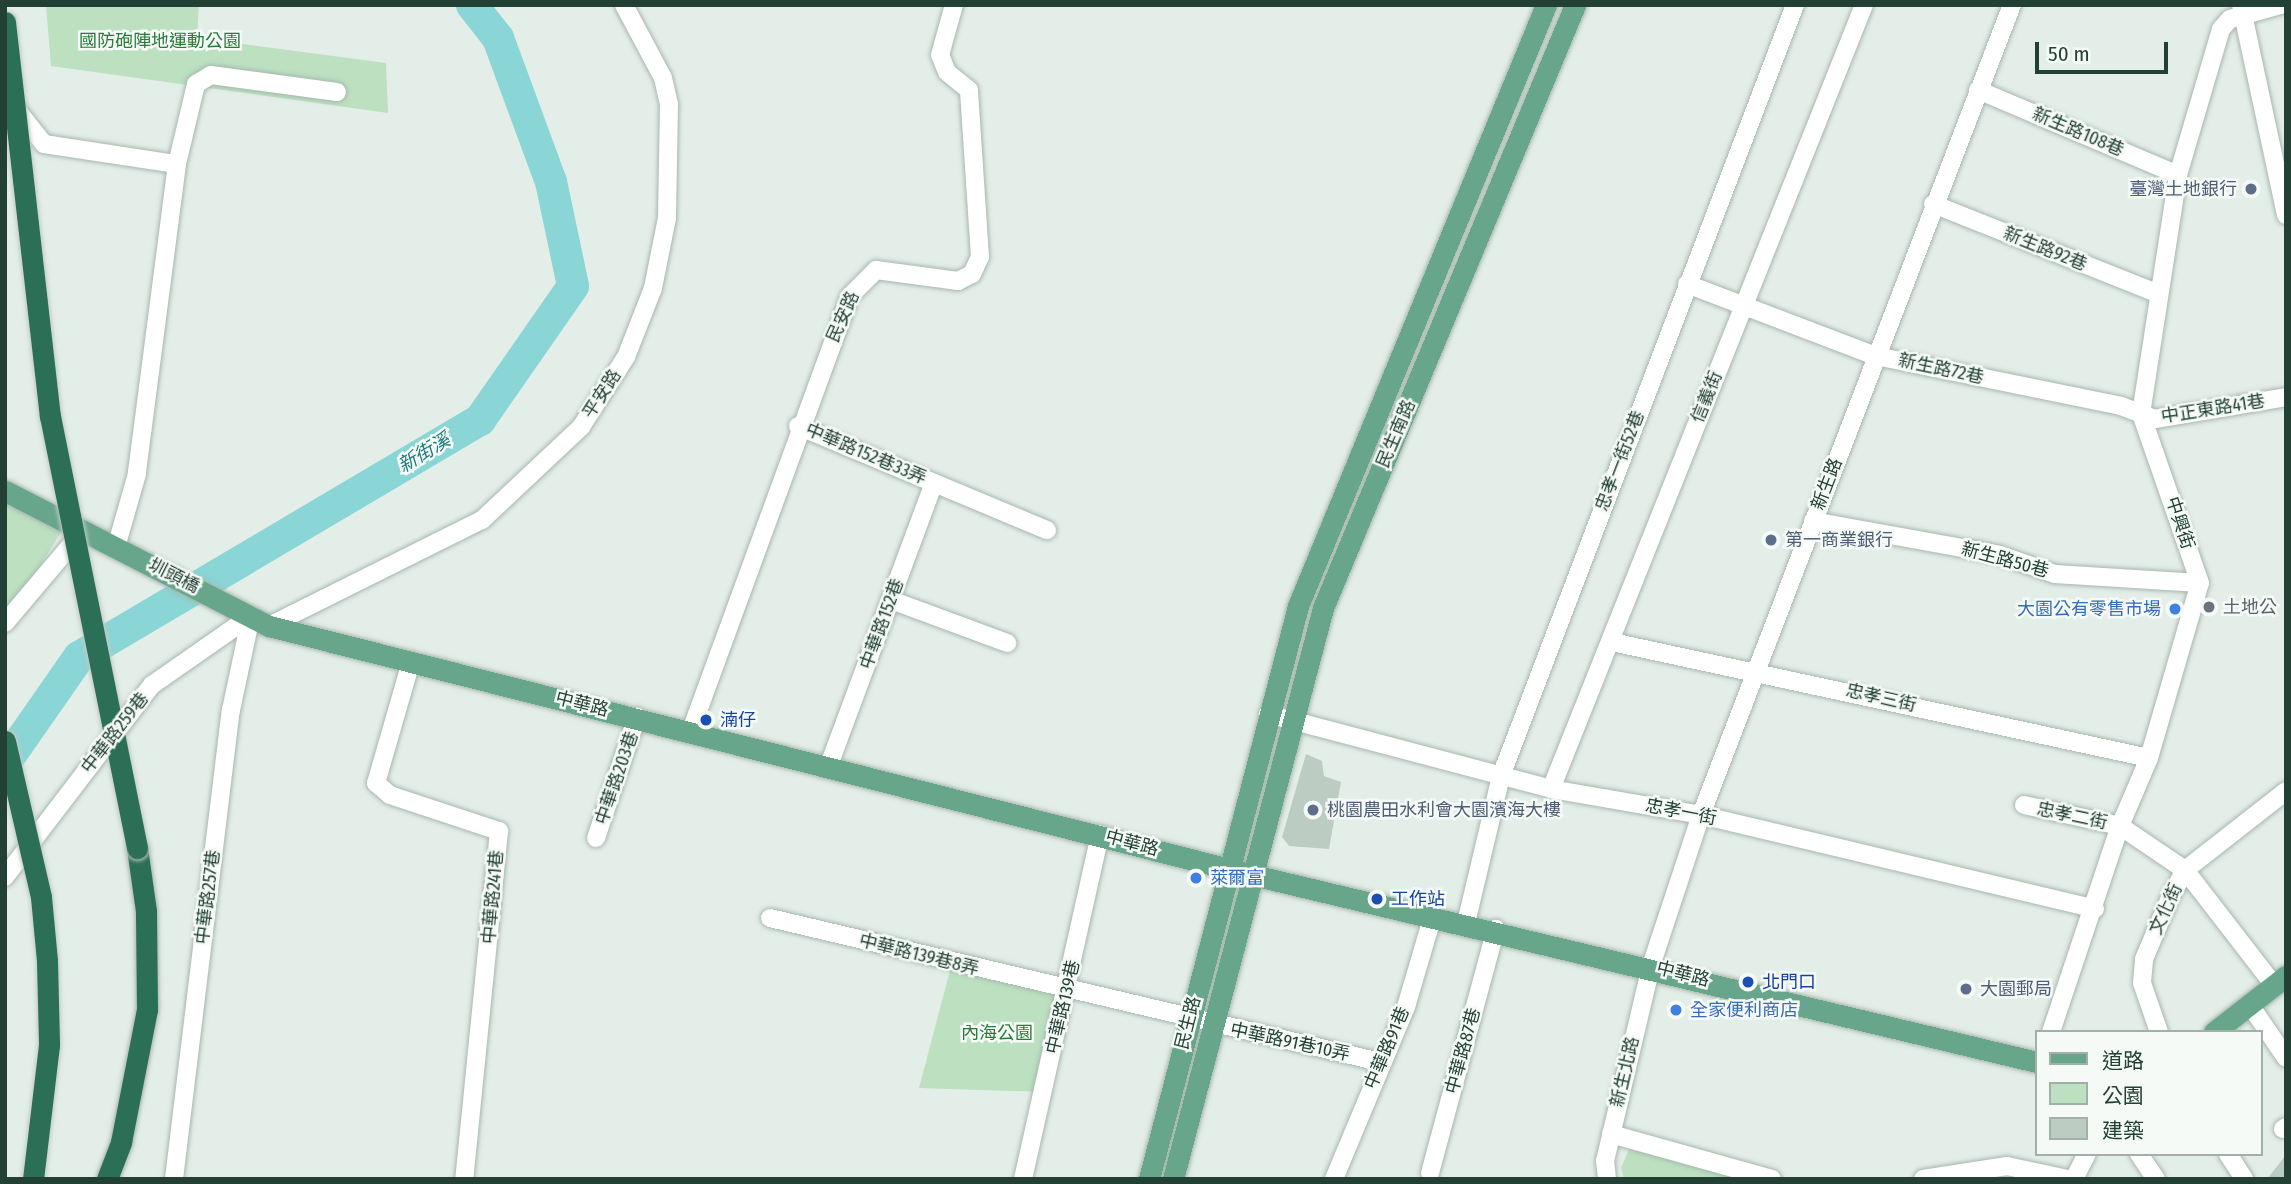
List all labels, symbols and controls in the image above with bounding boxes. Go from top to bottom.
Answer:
scale bar [2039,28,2172,72]
park label: 國防砲陣地運動公園 [79,30,241,52]
text: 50 m [2048,41,2090,67]
street label: 新生路108巷 [2029,103,2127,161]
place label: 臺灣土地銀行 [2129,178,2237,200]
marker: 臺灣土地銀行 [2243,181,2259,197]
street label: 新生路92巷 [2000,222,2090,276]
street label: 民安路 [822,288,864,346]
street label: 新生路72巷 [1896,349,1986,389]
street label: 平安路 [578,365,626,423]
street label: 信義街 [1687,368,1727,426]
street label: 中正東路41巷 [2160,390,2266,428]
street label: 民生南路 [1372,397,1420,471]
street label: 忠孝一街52巷 [1591,408,1649,514]
street label: 中華路152巷33弄 [802,419,930,489]
water label: 新街溪 [394,429,454,477]
street label: 新生路 [1807,455,1847,513]
street label: 中興街 [2161,494,2199,552]
place label: 第一商業銀行 [1785,529,1893,551]
marker: 第一商業銀行 [1763,532,1779,548]
street label: 新生路50巷 [1959,538,2051,582]
street label: 圳頭橋 [145,554,203,598]
street label: 中華路152巷 [856,576,908,672]
place label: 土地公 [2223,596,2277,618]
place label: 大園公有零售市場 [2017,598,2161,620]
marker: 土地公 [2201,599,2217,615]
marker: 大園公有零售市場 [2167,601,2183,617]
street label: 忠孝三街 [1843,679,1919,717]
street label: 中華路 [553,687,611,721]
street label: 中華路259巷 [77,688,153,778]
place label: 湳仔 [720,709,756,731]
marker: 湳仔 [698,712,714,728]
street label: 中華路203巷 [591,729,643,827]
street label: 忠孝一街 [1644,795,1718,829]
street label: 忠孝二街 [2035,798,2109,834]
place label: 桃園農田水利會大園濱海大樓 [1327,799,1561,821]
marker: 桃園農田水利會大園濱海大樓 [1305,802,1321,818]
street label: 中華路 [1103,826,1161,860]
street label: 中華路257巷 [191,848,225,946]
street label: 中華路241巷 [478,849,508,945]
place label: 萊爾富 [1210,867,1264,889]
marker: 萊爾富 [1188,870,1204,886]
street label: 文化街 [2145,880,2187,938]
place label: 工作站 [1391,888,1445,910]
marker: 工作站 [1369,891,1385,907]
street label: 中華路139巷8弄 [857,930,981,980]
street label: 中華路 [1654,957,1712,991]
street label: 中華路139巷 [1042,958,1084,1056]
place label: 北門口 [1762,971,1816,993]
marker: 北門口 [1740,974,1756,990]
place label: 大園郵局 [1980,978,2052,1000]
marker: 大園郵局 [1958,981,1974,997]
street label: 民生路 [1171,994,1205,1052]
place label: 全家便利商店 [1690,999,1798,1021]
marker: 全家便利商店 [1668,1002,1684,1018]
street label: 中華路91巷 [1360,1004,1414,1092]
street label: 中華路87巷 [1441,1006,1485,1096]
street label: 中華路91巷10弄 [1228,1019,1352,1065]
park label: 內海公園 [961,1022,1033,1044]
legend [2036,1030,2263,1156]
street label: 新生北路 [1606,1034,1644,1110]
text: 道路 [2102,1048,2144,1074]
text: 公園 [2102,1083,2144,1109]
text: 建築 [2102,1118,2144,1144]

